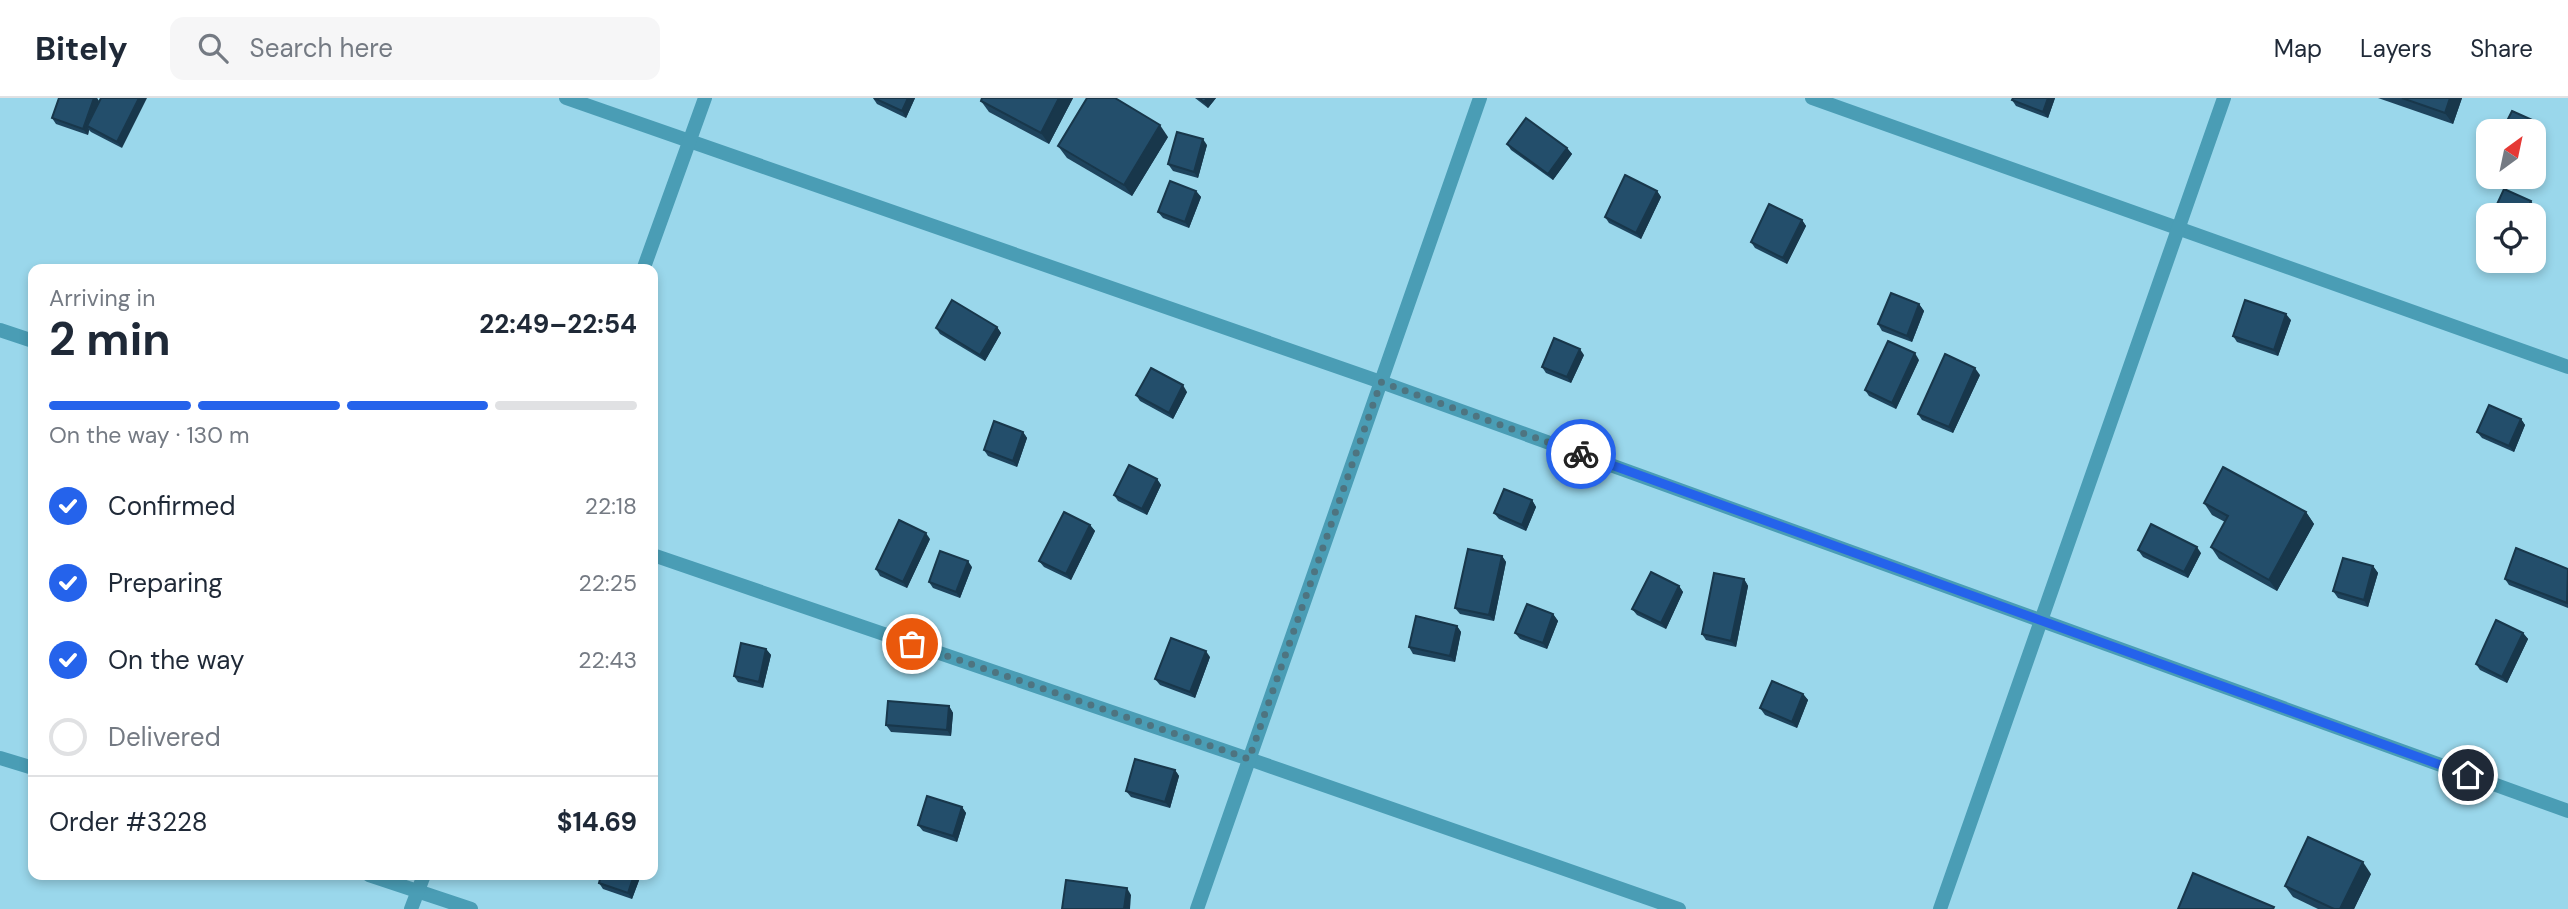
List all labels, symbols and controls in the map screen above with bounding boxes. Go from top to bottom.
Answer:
search box [170,17,660,80]
text: Bitely [35,27,128,70]
icon: search [194,29,232,67]
text: Search here [250,31,393,65]
text: Map [2274,33,2322,64]
text: Layers [2360,33,2432,64]
text: Share [2470,33,2533,64]
north arrow [2476,119,2546,189]
map controls [2476,119,2546,273]
button: locate [2476,203,2546,273]
text: Arriving in [49,283,155,313]
text: 22:49–22:54 [479,307,637,341]
text: 2 min [49,309,171,369]
courier [1546,419,1616,489]
text: On the way · 130 m [49,420,250,450]
icon: bike [1562,435,1600,473]
icon: check [49,487,87,525]
text: Confirmed [108,489,235,523]
text: 22:18 [585,491,637,521]
icon: check [49,564,87,602]
text: Preparing [108,566,223,600]
text: 22:25 [579,568,637,598]
pin [882,614,942,674]
icon: bag [893,625,931,663]
icon: check [49,641,87,679]
text: On the way [108,643,244,677]
text: 22:43 [578,645,637,675]
text: Delivered [108,720,221,754]
pin [2438,745,2498,805]
icon: home [2449,756,2487,794]
text: Order #3228 [49,805,207,839]
text: $14.69 [557,805,637,839]

